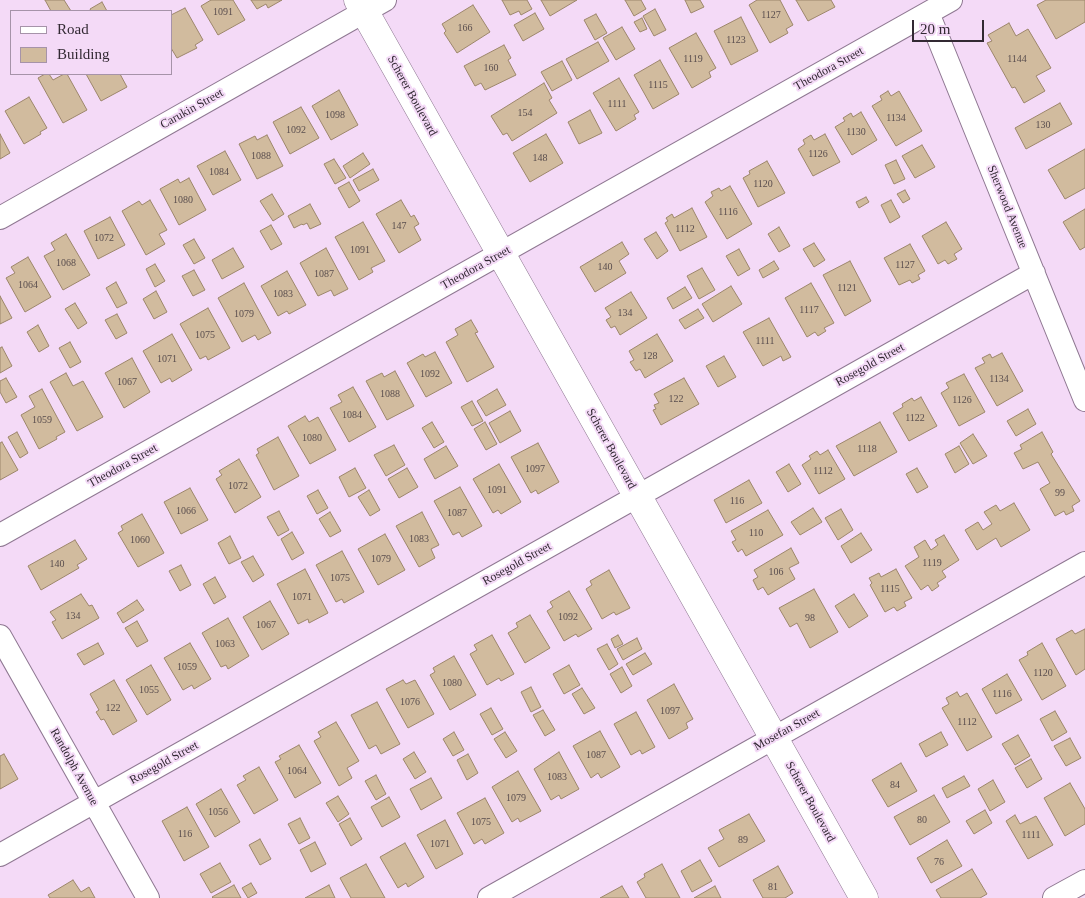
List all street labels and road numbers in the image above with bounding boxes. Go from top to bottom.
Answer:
street label: Theodora Street [792,44,866,94]
street label: Scherer Boulevard [384,53,440,139]
street label: Carukin Street [158,86,226,132]
street label: Sherwood Avenue [984,163,1030,251]
street label: Theodora Street [439,243,513,293]
street label: Rosegold Street [833,340,907,390]
street label: Scherer Boulevard [583,406,639,492]
street label: Theodora Street [86,441,160,491]
street label: Rosegold Street [480,539,554,589]
street label: Mosefan Street [752,706,822,754]
street label: Randolph Avenue [47,726,101,808]
street label: Rosegold Street [127,738,201,788]
street label: Scherer Boulevard [782,759,838,845]

